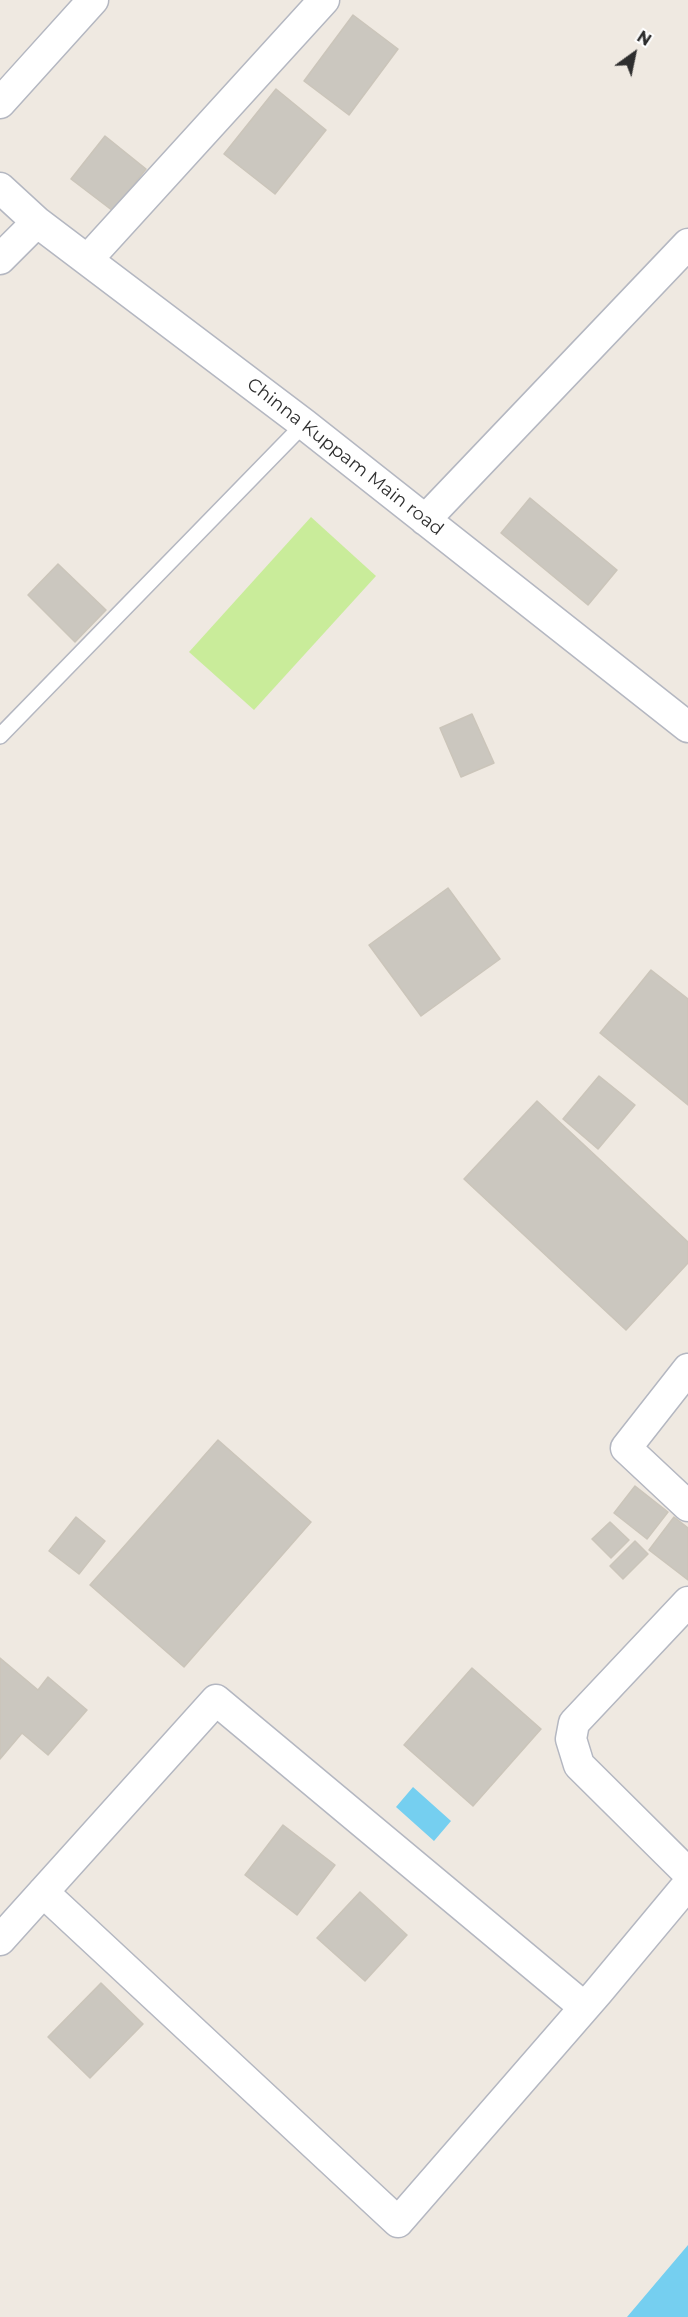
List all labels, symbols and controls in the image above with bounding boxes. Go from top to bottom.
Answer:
north arrow [604,24,664,84]
text: N [633,27,655,50]
street label: Chinna Kuppam Main road [242,374,448,540]

